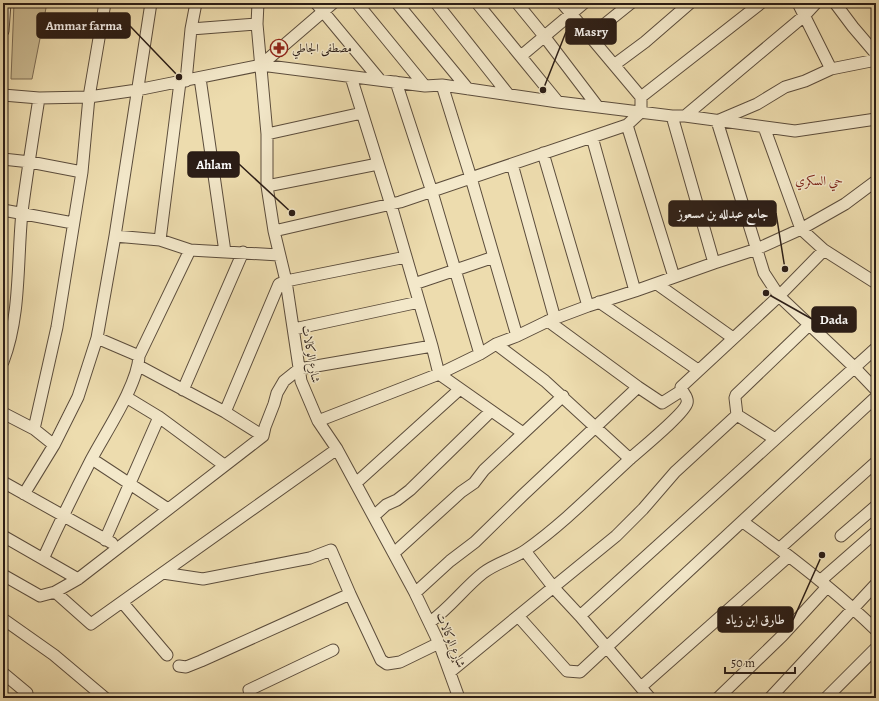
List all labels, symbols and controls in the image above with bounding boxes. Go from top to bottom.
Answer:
callout: Ammar farma [37,13,130,38]
text: Ammar farma [45,17,123,34]
callout: Masry [566,19,616,44]
text: Masry [574,23,609,40]
pharmacy icon: مصطفى الجاطي [269,38,289,58]
place label: مصطفى الجاطي [292,40,352,60]
callout: Ahlam [188,152,239,177]
text: Ahlam [195,156,232,173]
district label: حي السكري [795,172,843,192]
callout: جامع عبدلله بن مسعوز [669,201,776,226]
text: جامع عبدلله بن مسعوز [676,205,768,226]
callout: Dada [812,307,856,332]
text: Dada [820,311,849,328]
street label: شارع الوكالات [295,324,324,385]
callout: طارق ابن زياد [718,607,793,632]
street label: شارع الوكالات [430,610,469,671]
text: طارق ابن زياد [725,611,785,628]
scale bar [725,649,795,675]
text: 50 m [731,655,755,671]

